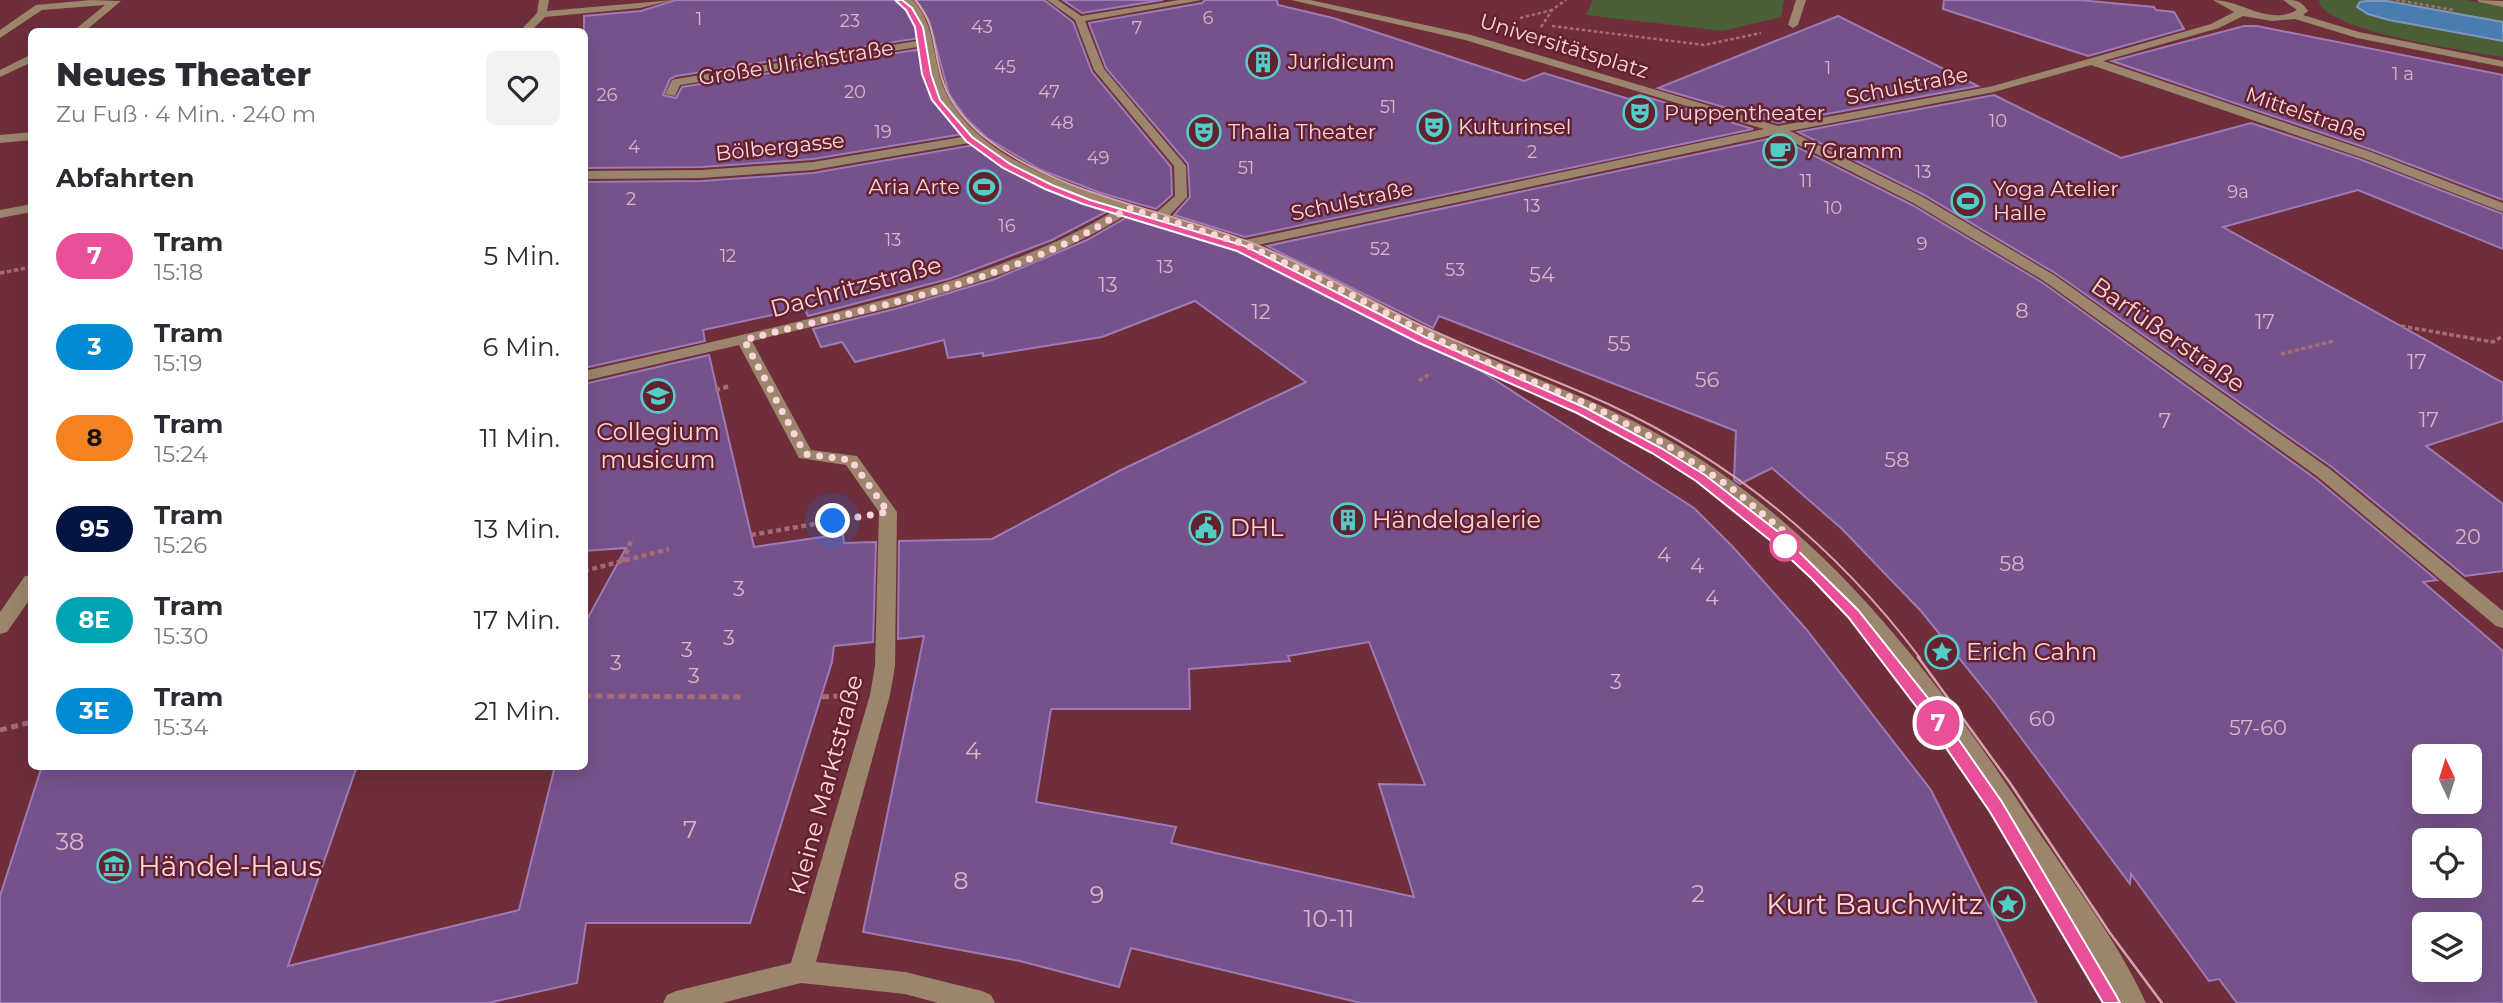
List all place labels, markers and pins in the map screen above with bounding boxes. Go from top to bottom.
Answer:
building icon: Juridicum [1244,43,1282,81]
place label: Juridicum [1287,49,1395,74]
theatre icon: Puppentheater [1621,94,1659,132]
place label: Puppentheater [1664,100,1825,125]
theatre icon: Kulturinsel [1415,108,1453,146]
theatre icon: Thalia Theater [1185,113,1223,151]
place label: Kulturinsel [1458,114,1571,139]
place label: Thalia Theater [1228,119,1376,144]
cafe icon: 7 Gramm [1761,132,1799,170]
place label: 7 Gramm [1804,138,1903,163]
sports icon: Aria Arte [965,168,1003,206]
place label: Aria Arte [869,174,960,199]
place label: Yoga Atelier Halle [1993,176,2119,225]
sports icon: Yoga Atelier Halle [1949,182,1987,220]
school or university icon: Collegium musicum [639,377,677,415]
place label: Collegium musicum [596,417,720,474]
building icon: Händelgalerie [1329,501,1367,539]
place label: Händelgalerie [1372,505,1541,534]
public building icon: DHL [1187,509,1225,547]
place label: DHL [1230,513,1283,542]
unlabelled marker [1770,531,1800,561]
place icon: Erich Cahn [1923,633,1961,671]
place label: Erich Cahn [1966,637,2097,666]
museum icon: Händel-Haus [95,847,133,885]
place label: Händel-Haus [138,849,322,883]
place icon: Kurt Bauchwitz [1989,885,2027,923]
place label: Kurt Bauchwitz [1766,887,1983,921]

